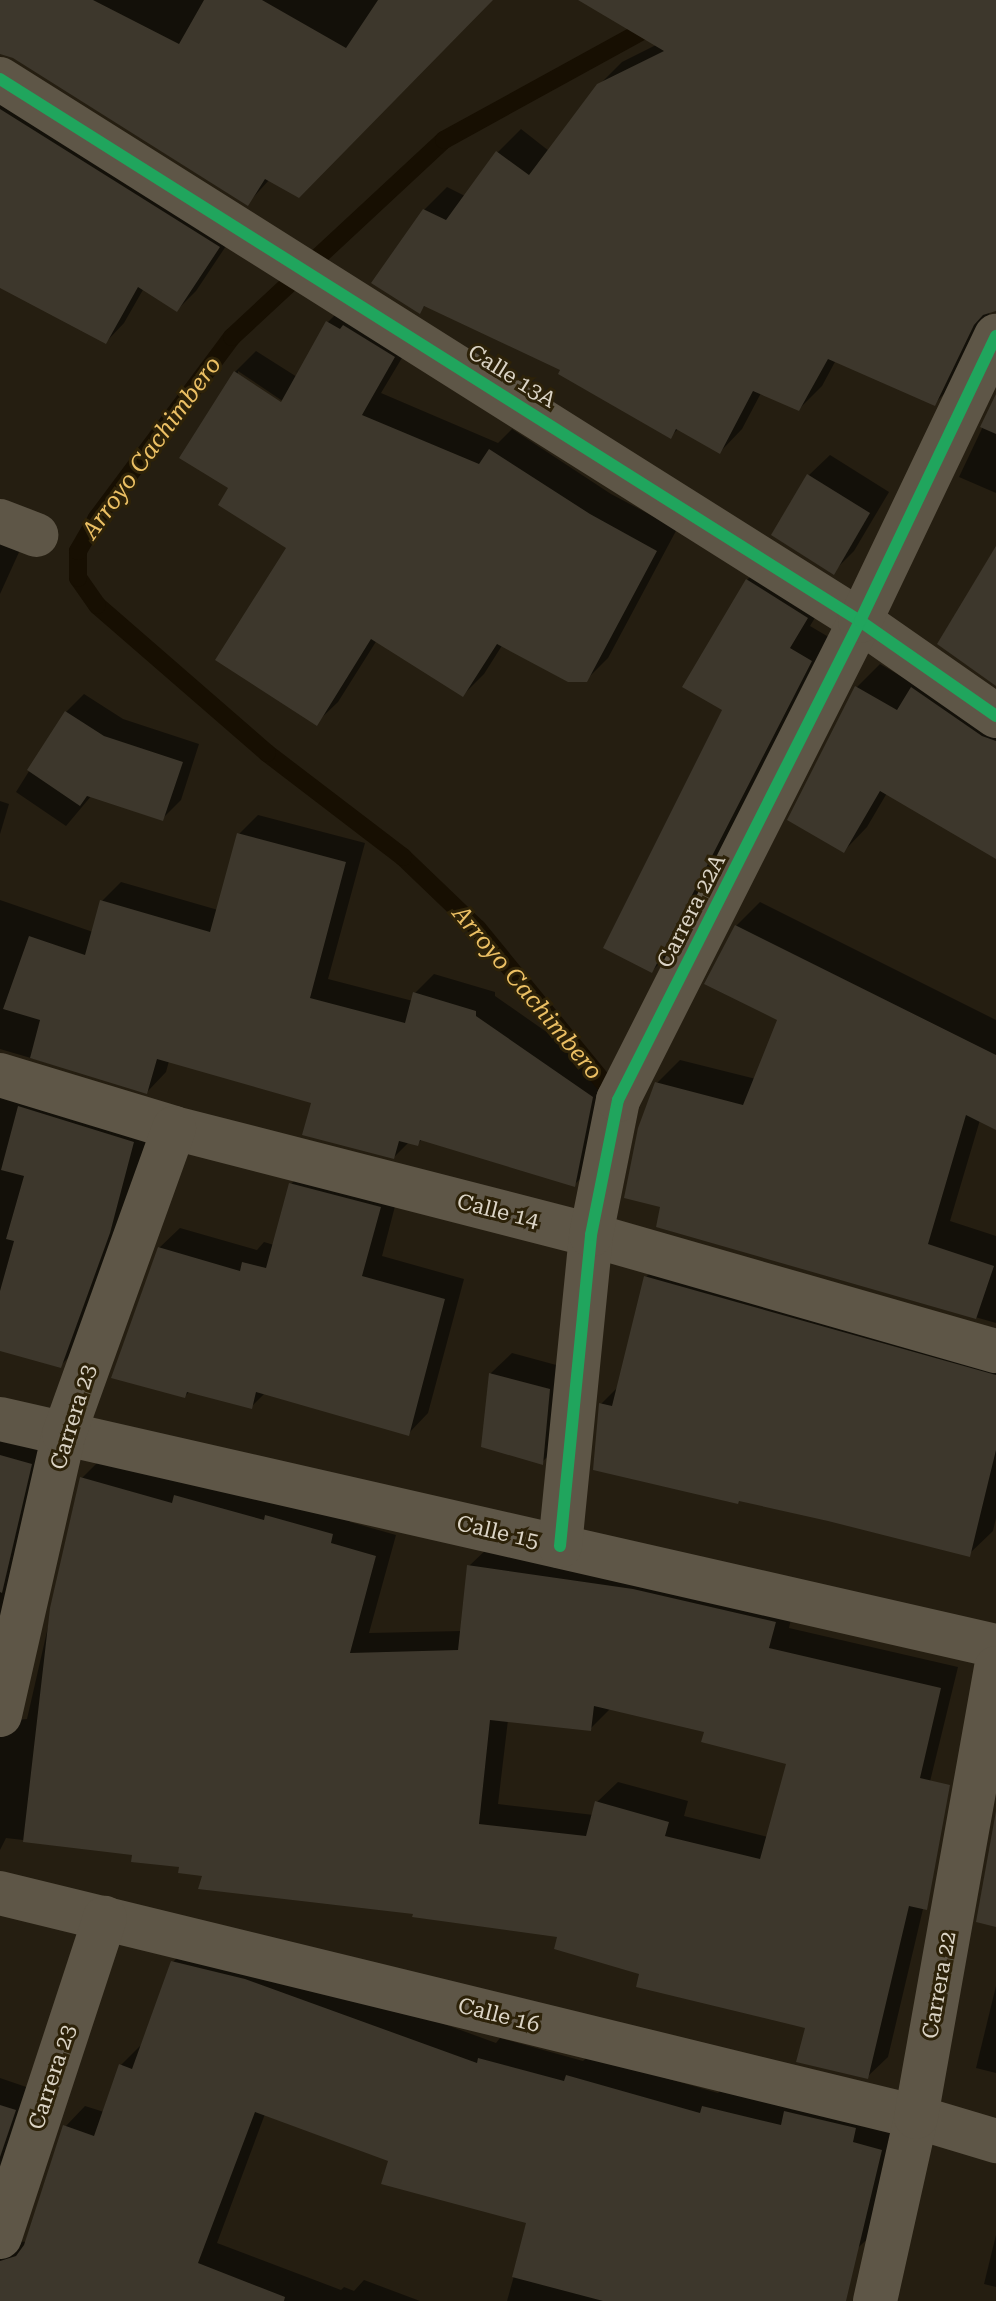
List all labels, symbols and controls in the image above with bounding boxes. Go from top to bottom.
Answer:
street label: Calle 13A [463,339,561,413]
water label: Arroyo Cachimbero [76,351,228,545]
street label: Carrera 22A [651,850,731,972]
water label: Arroyo Cachimbero [446,900,608,1086]
street label: Calle 14 [454,1188,542,1234]
street label: Carrera 23 [45,1361,101,1473]
street label: Calle 15 [454,1510,542,1554]
street label: Carrera 22 [917,1929,961,2041]
street label: Calle 16 [455,1992,543,2038]
street label: Carrera 23 [23,2021,81,2133]

